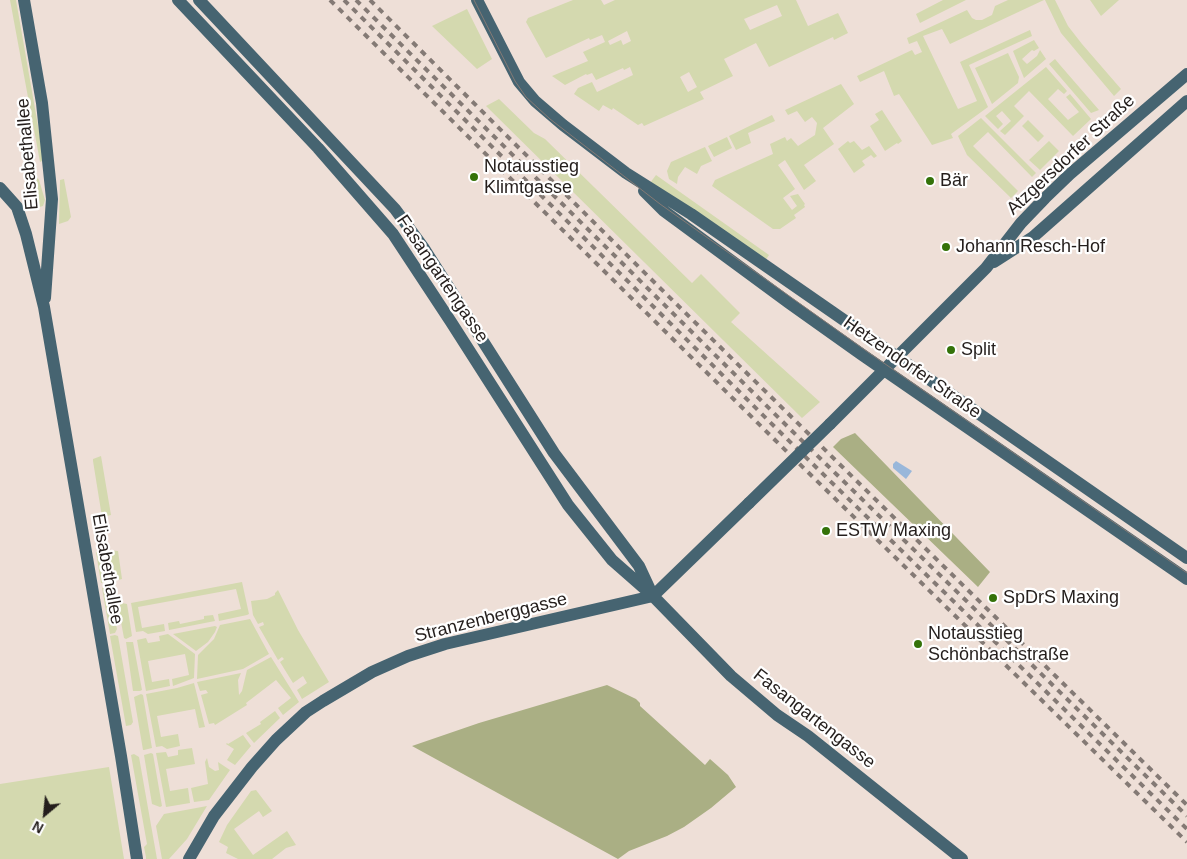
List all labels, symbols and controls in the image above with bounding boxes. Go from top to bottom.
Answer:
street label: Atzgersdorfer Straße [1003,90,1139,220]
street label: Elisabethallee [12,97,44,211]
place label: Notausstieg Klimtgasse [484,156,579,198]
place label: Bär [940,170,968,192]
marker: Notausstieg Klimtgasse [468,171,480,183]
marker: Bär [924,175,936,187]
street label: Fasangartengasse [391,211,493,347]
place label: Johann Resch-Hof [956,236,1105,258]
marker: Johann Resch-Hof [940,241,952,253]
street label: Hetzendorfer Straße [839,312,985,424]
place label: Split [961,339,996,361]
marker: Split [945,344,957,356]
street label: Elisabethallee [87,512,127,626]
place label: ESTW Maxing [836,520,951,542]
marker: ESTW Maxing [820,525,832,537]
place label: SpDrS Maxing [1003,587,1119,609]
street label: Stranzenberggasse [413,589,569,647]
marker: SpDrS Maxing [987,592,999,604]
place label: Notausstieg Schönbachstraße [928,623,1069,666]
marker: Notausstieg Schönbachstraße [912,638,924,650]
street label: Fasangartengasse [749,665,879,773]
north arrow [20,789,70,839]
text: N [30,818,46,837]

